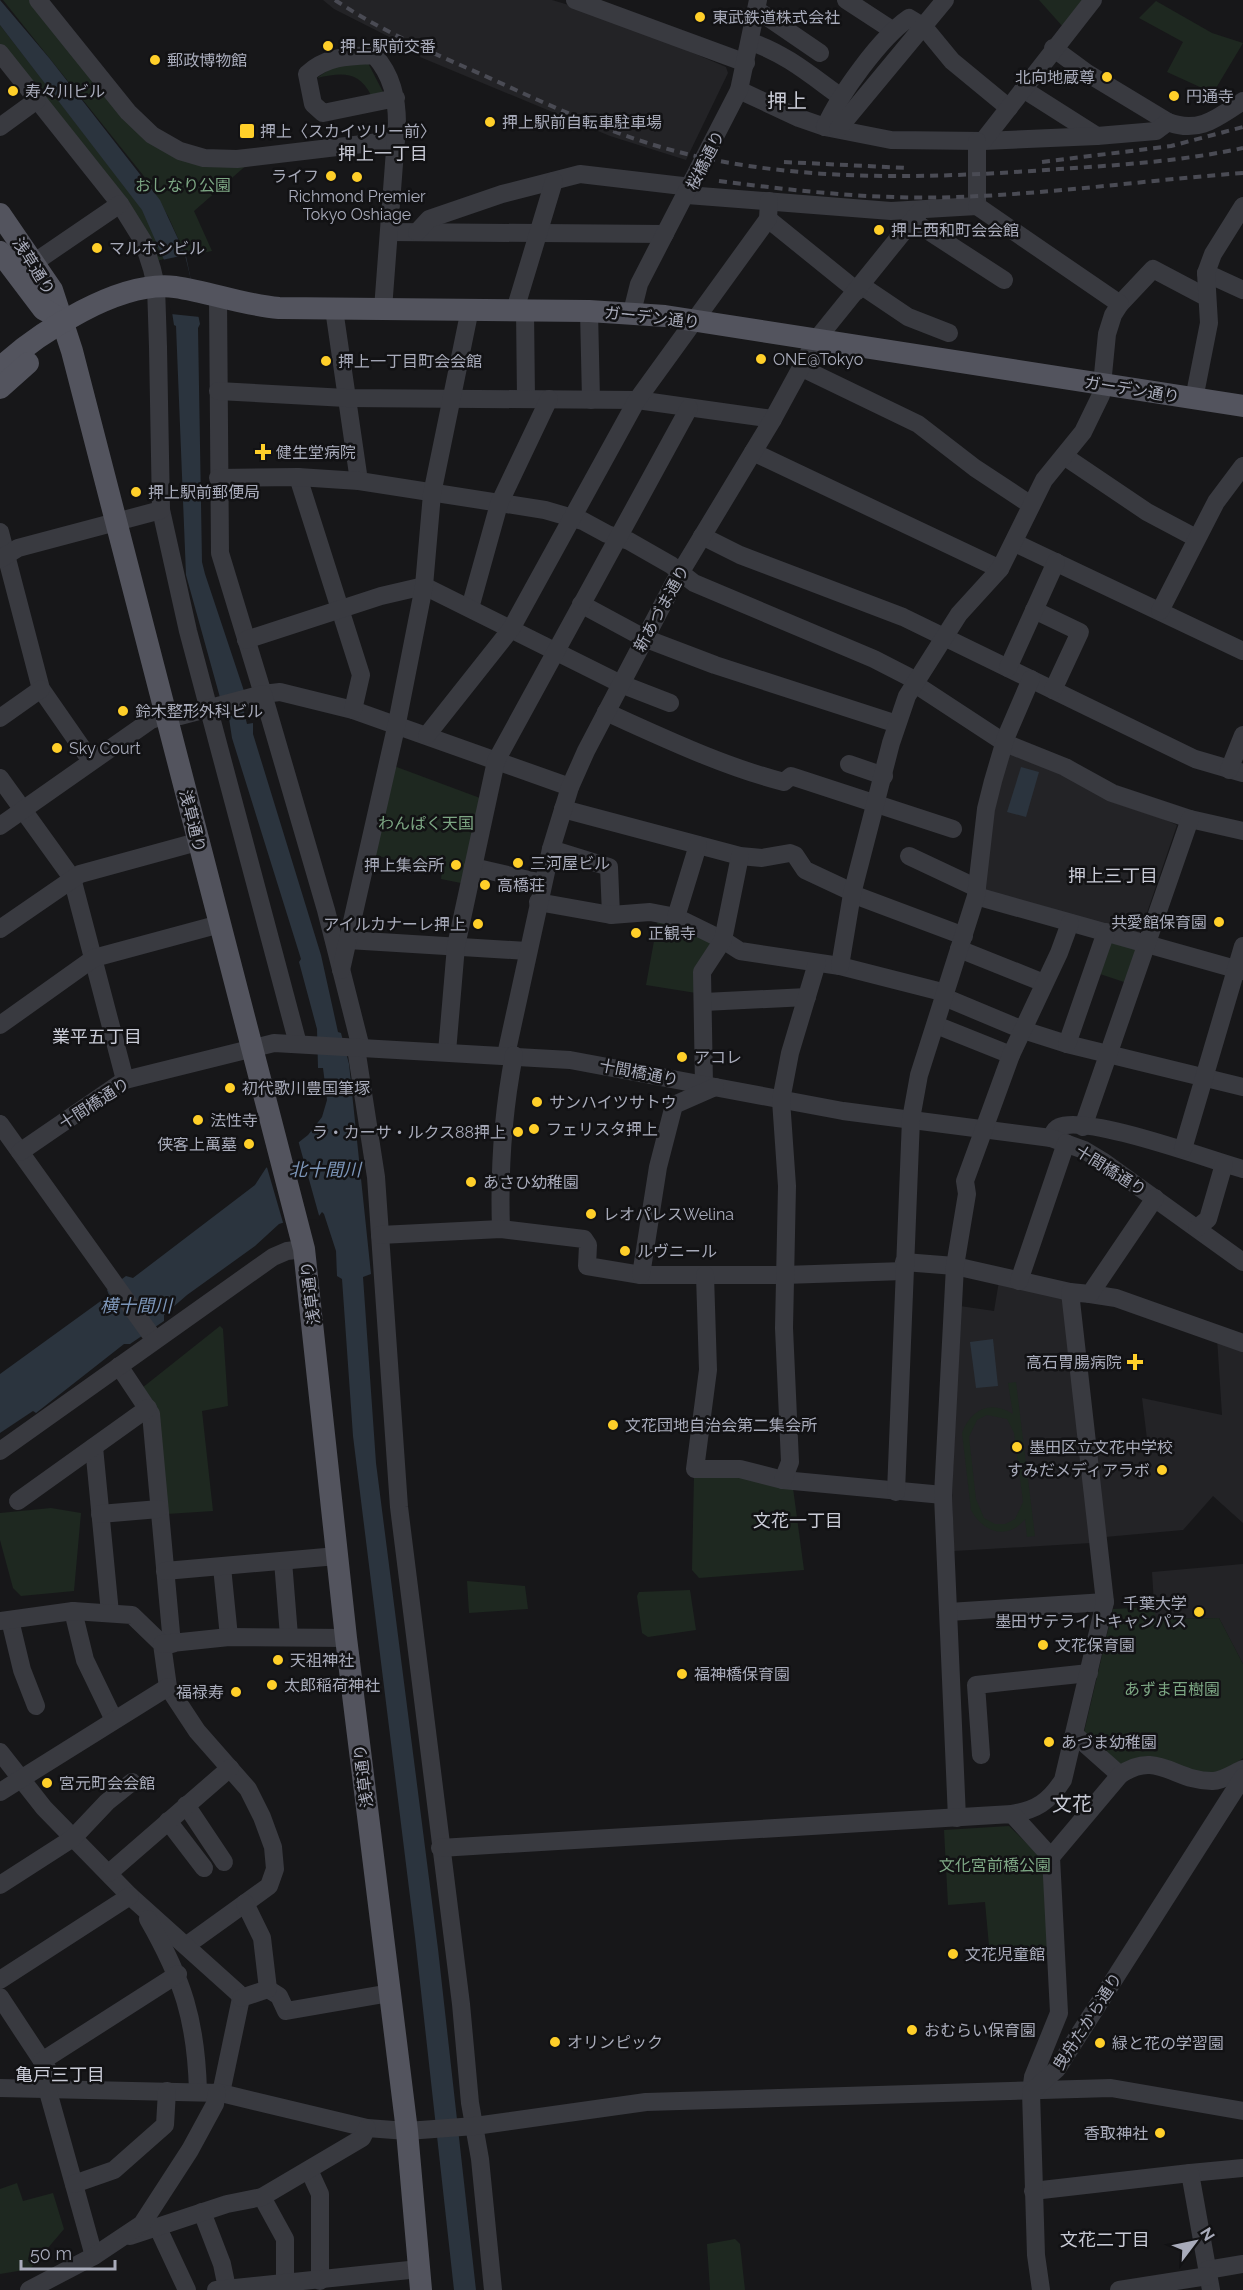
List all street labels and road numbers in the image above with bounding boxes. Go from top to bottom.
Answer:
street label: 桜橋通り [682,127,728,193]
street label: 浅草通り [9,234,59,298]
street label: ガーデン通り [603,303,701,332]
street label: ガーデン通り [1083,373,1181,406]
street label: 新あづま通り [630,562,693,655]
street label: 浅草通り [176,788,209,854]
street label: 十間橋通り [598,1056,680,1089]
street label: 十間橋通り [56,1074,133,1133]
street label: 十間橋通り [1072,1141,1150,1200]
street label: 浅草通り [297,1260,324,1326]
street label: 浅草通り [350,1743,377,1809]
street label: 曳舟たから通り [1049,1969,1126,2073]

